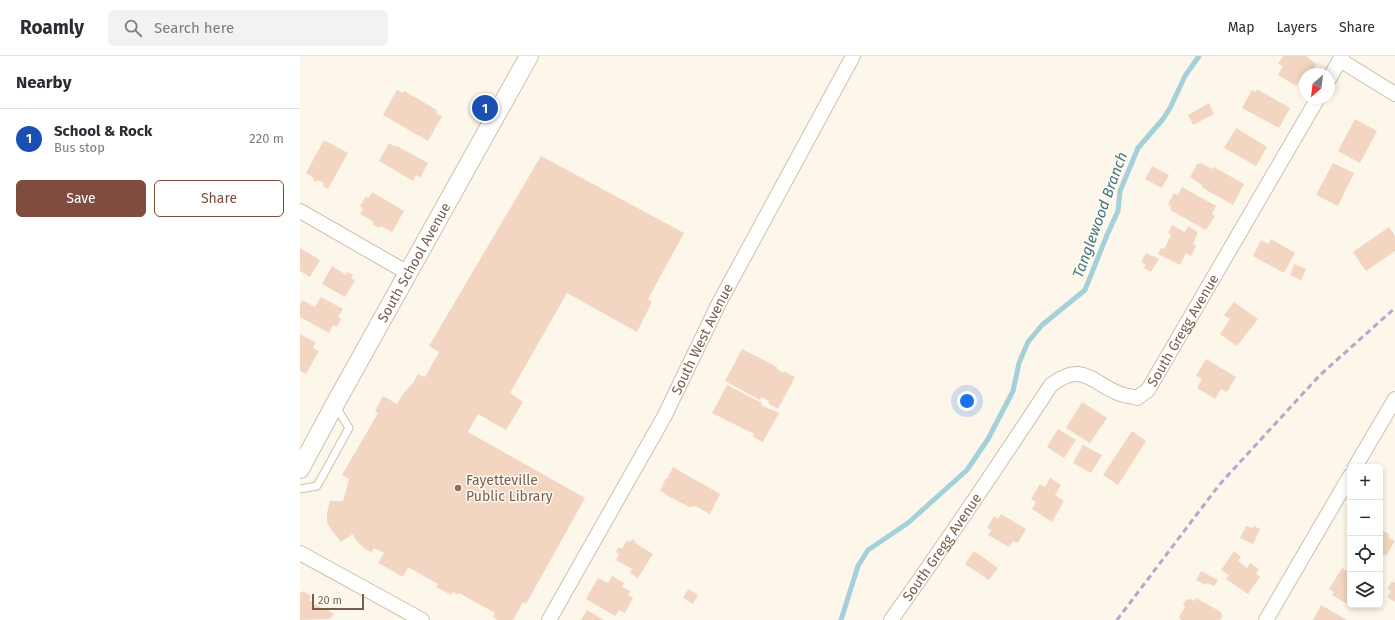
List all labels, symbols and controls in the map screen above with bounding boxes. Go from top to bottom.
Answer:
search box [108,10,388,46]
text: Roamly [20,16,84,39]
icon: search [122,17,144,39]
text: Search here [154,19,234,37]
text: Map [1228,19,1254,36]
text: Layers [1276,19,1317,36]
text: Share [1339,19,1375,36]
north arrow [1299,68,1335,104]
text: Nearby [16,72,71,93]
pin: 1 [472,93,498,123]
text: School & Rock [54,122,152,140]
text: 1 [26,131,32,146]
text: 220 m [249,131,284,146]
text: Bus stop [54,140,105,155]
water label: Tanglewood Branch [1069,150,1131,280]
button: Save [16,180,146,217]
button: Share [154,180,284,217]
street label: South School Avenue [374,200,454,325]
street label: South Gregg Avenue [1143,271,1222,390]
street label: South West Avenue [668,280,737,398]
your location [957,391,977,411]
map controls [1347,464,1383,608]
button: + [1347,464,1383,500]
place label: Fayetteville Public Library [466,472,553,505]
marker: Fayetteville Public Library [453,483,463,493]
street label: South Gregg Avenue [899,490,985,604]
button: − [1347,500,1383,536]
button: locate [1347,536,1383,572]
button: layers [1347,572,1383,608]
scale bar [312,592,364,611]
text: 20 m [318,594,342,607]

